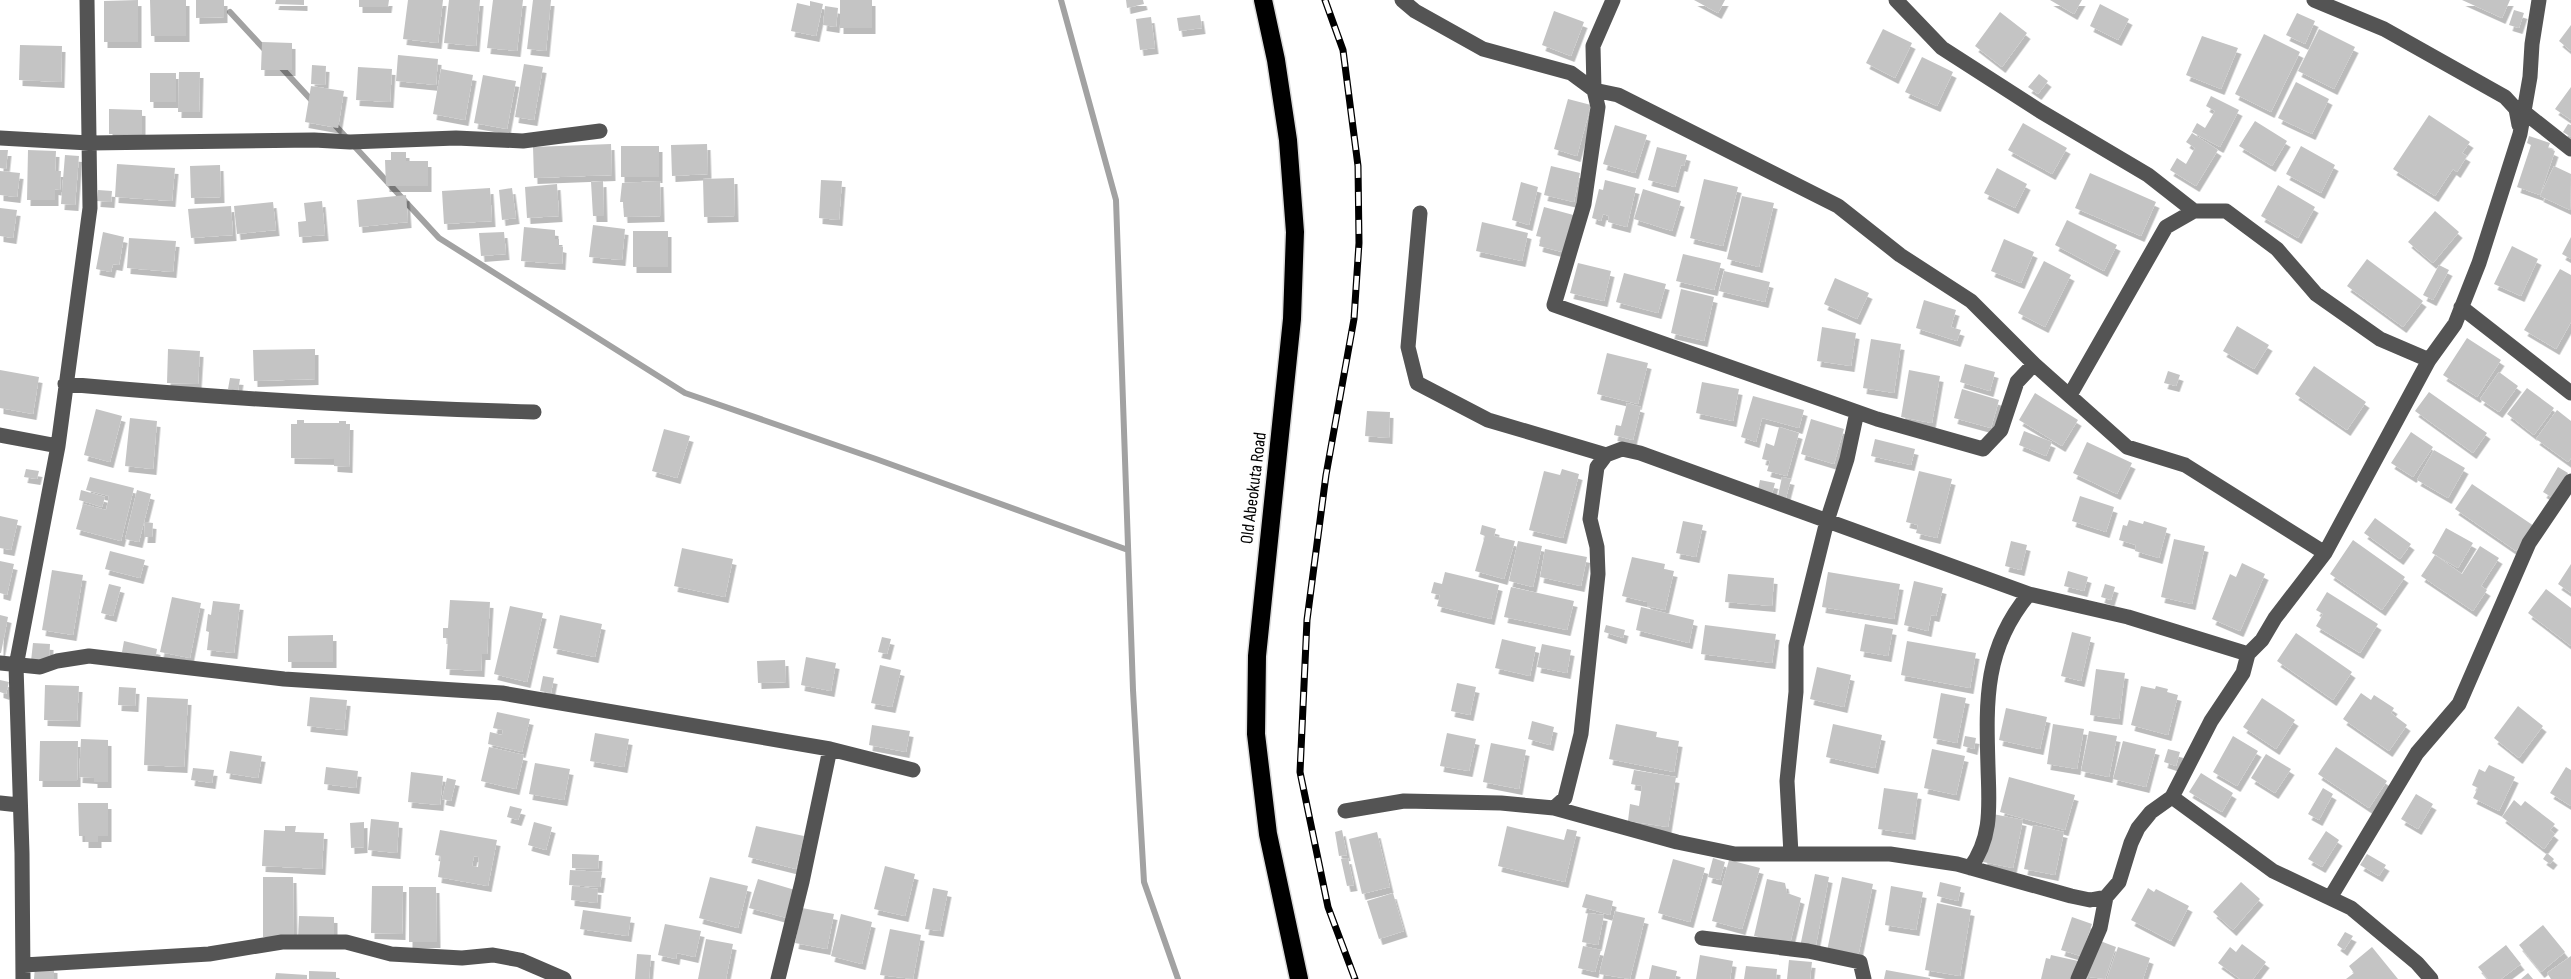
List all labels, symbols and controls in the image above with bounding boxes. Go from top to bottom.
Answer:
street label: Old Abeokuta Road [1236,431,1271,545]

